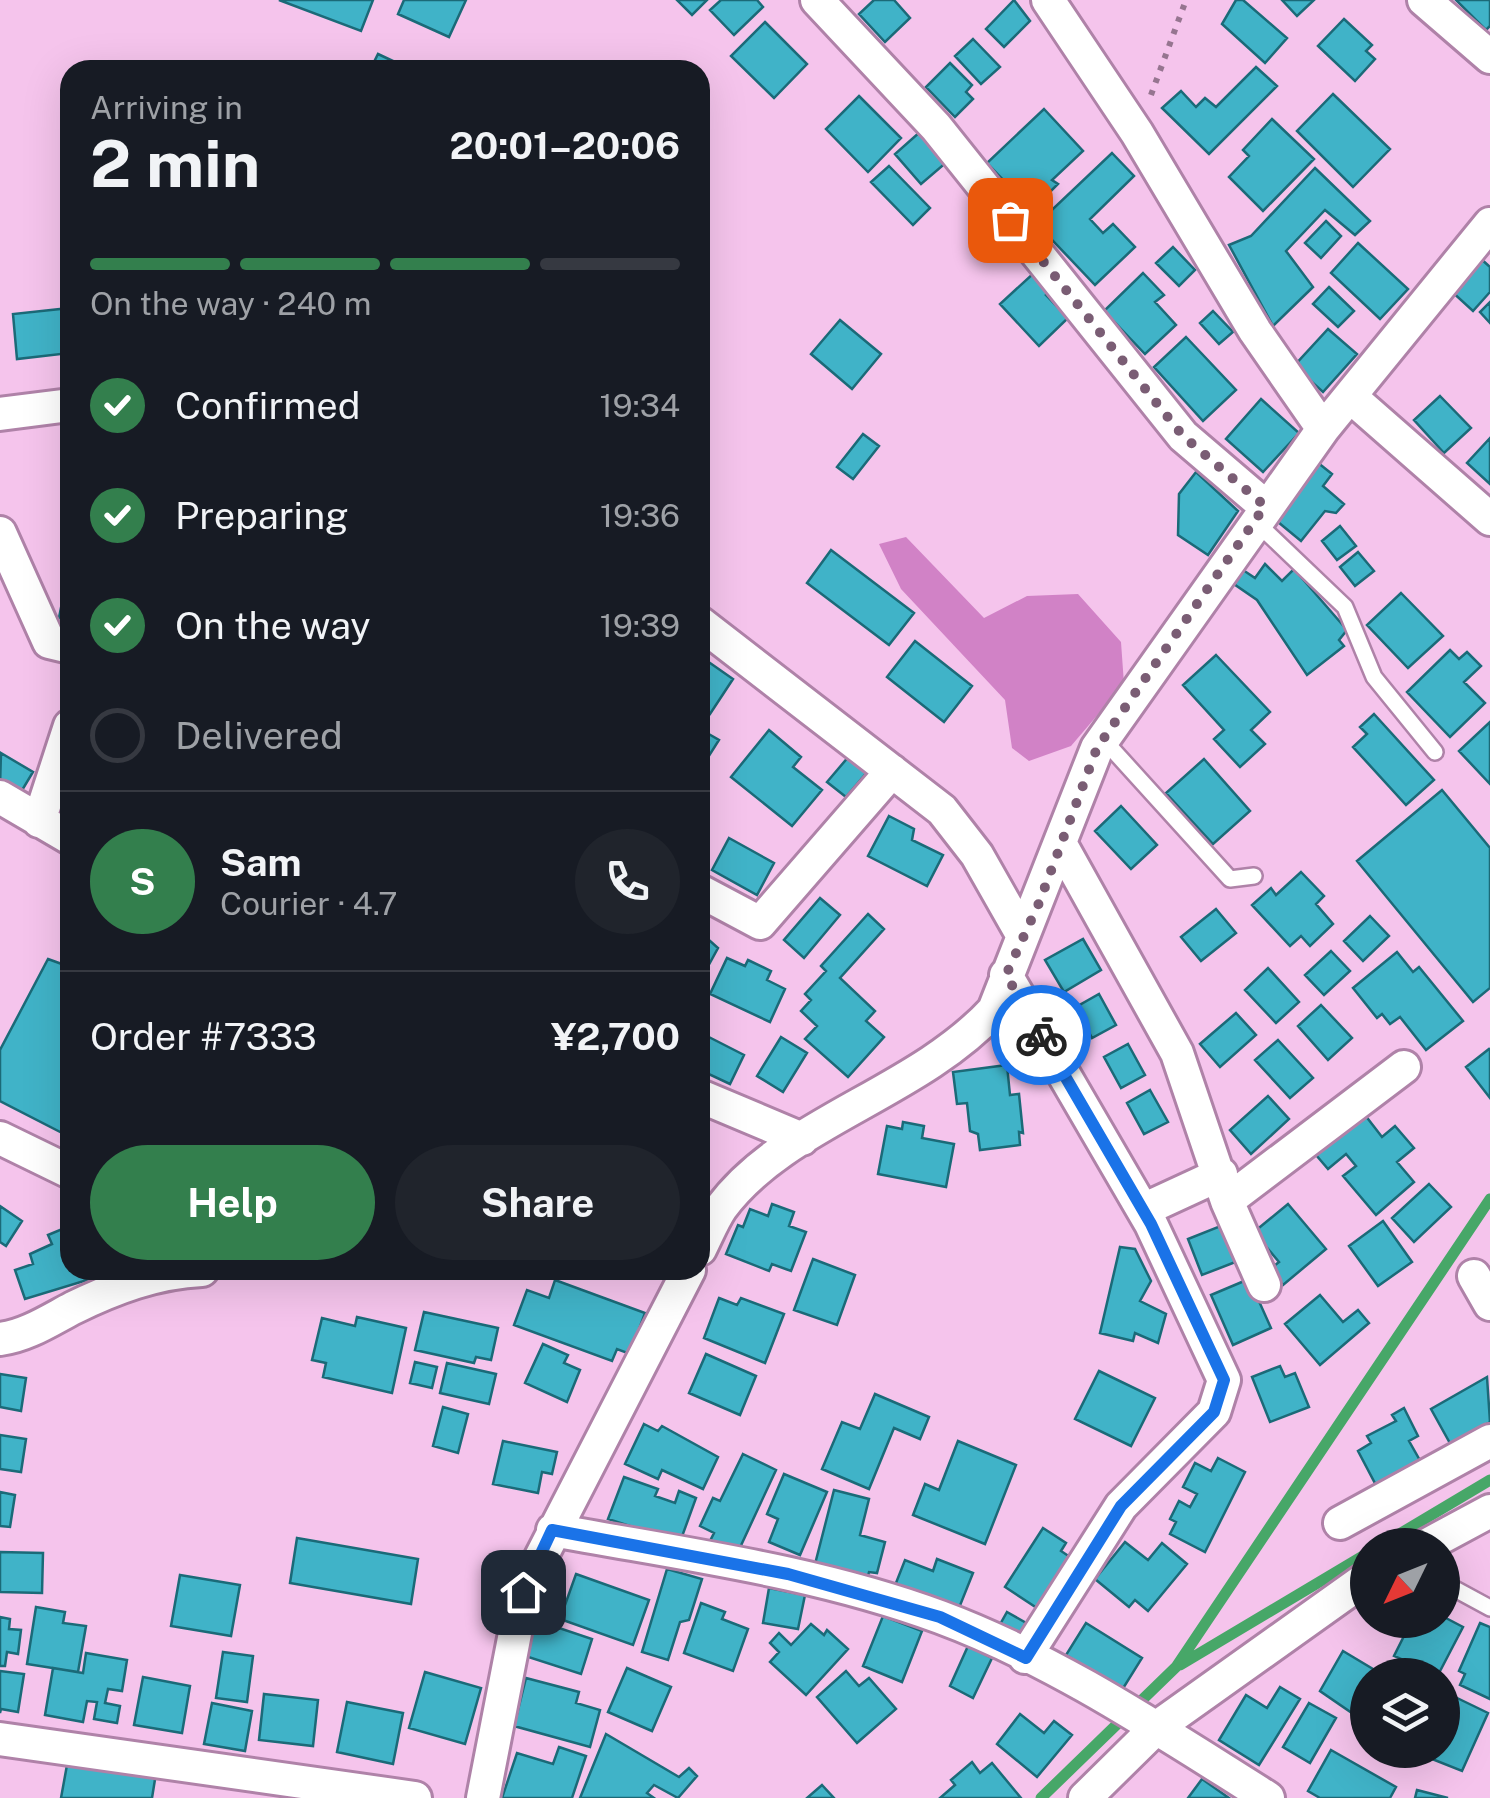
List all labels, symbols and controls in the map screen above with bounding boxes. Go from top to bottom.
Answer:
text: Arriving in [90,89,243,126]
text: 20:01–20:06 [450,123,680,168]
text: 2 min [90,125,260,202]
pin [968,178,1053,263]
icon: bag [983,193,1038,248]
text: On the way · 240 m [90,285,372,322]
icon: check [90,378,145,433]
text: Confirmed [175,383,360,428]
text: 19:34 [600,387,680,424]
icon: check [90,488,145,543]
text: Preparing [175,493,349,538]
text: 19:36 [600,497,680,534]
icon: check [90,598,145,653]
text: On the way [175,603,371,648]
text: 19:39 [600,607,680,644]
text: Delivered [175,713,343,758]
button: phone [575,829,680,934]
text: Sam [220,840,302,885]
text: S [129,859,156,904]
text: Courier · 4.7 [220,885,397,922]
courier [991,985,1091,1085]
icon: bike [1014,1008,1069,1063]
text: Order #7333 [90,1014,317,1059]
text: ¥2,700 [551,1014,680,1059]
button: Help [90,1145,375,1260]
button: Share [395,1145,680,1260]
north arrow [1350,1528,1460,1638]
map controls [1350,1528,1460,1768]
pin [481,1550,566,1635]
icon: home [496,1565,551,1620]
button: layers [1350,1658,1460,1768]

